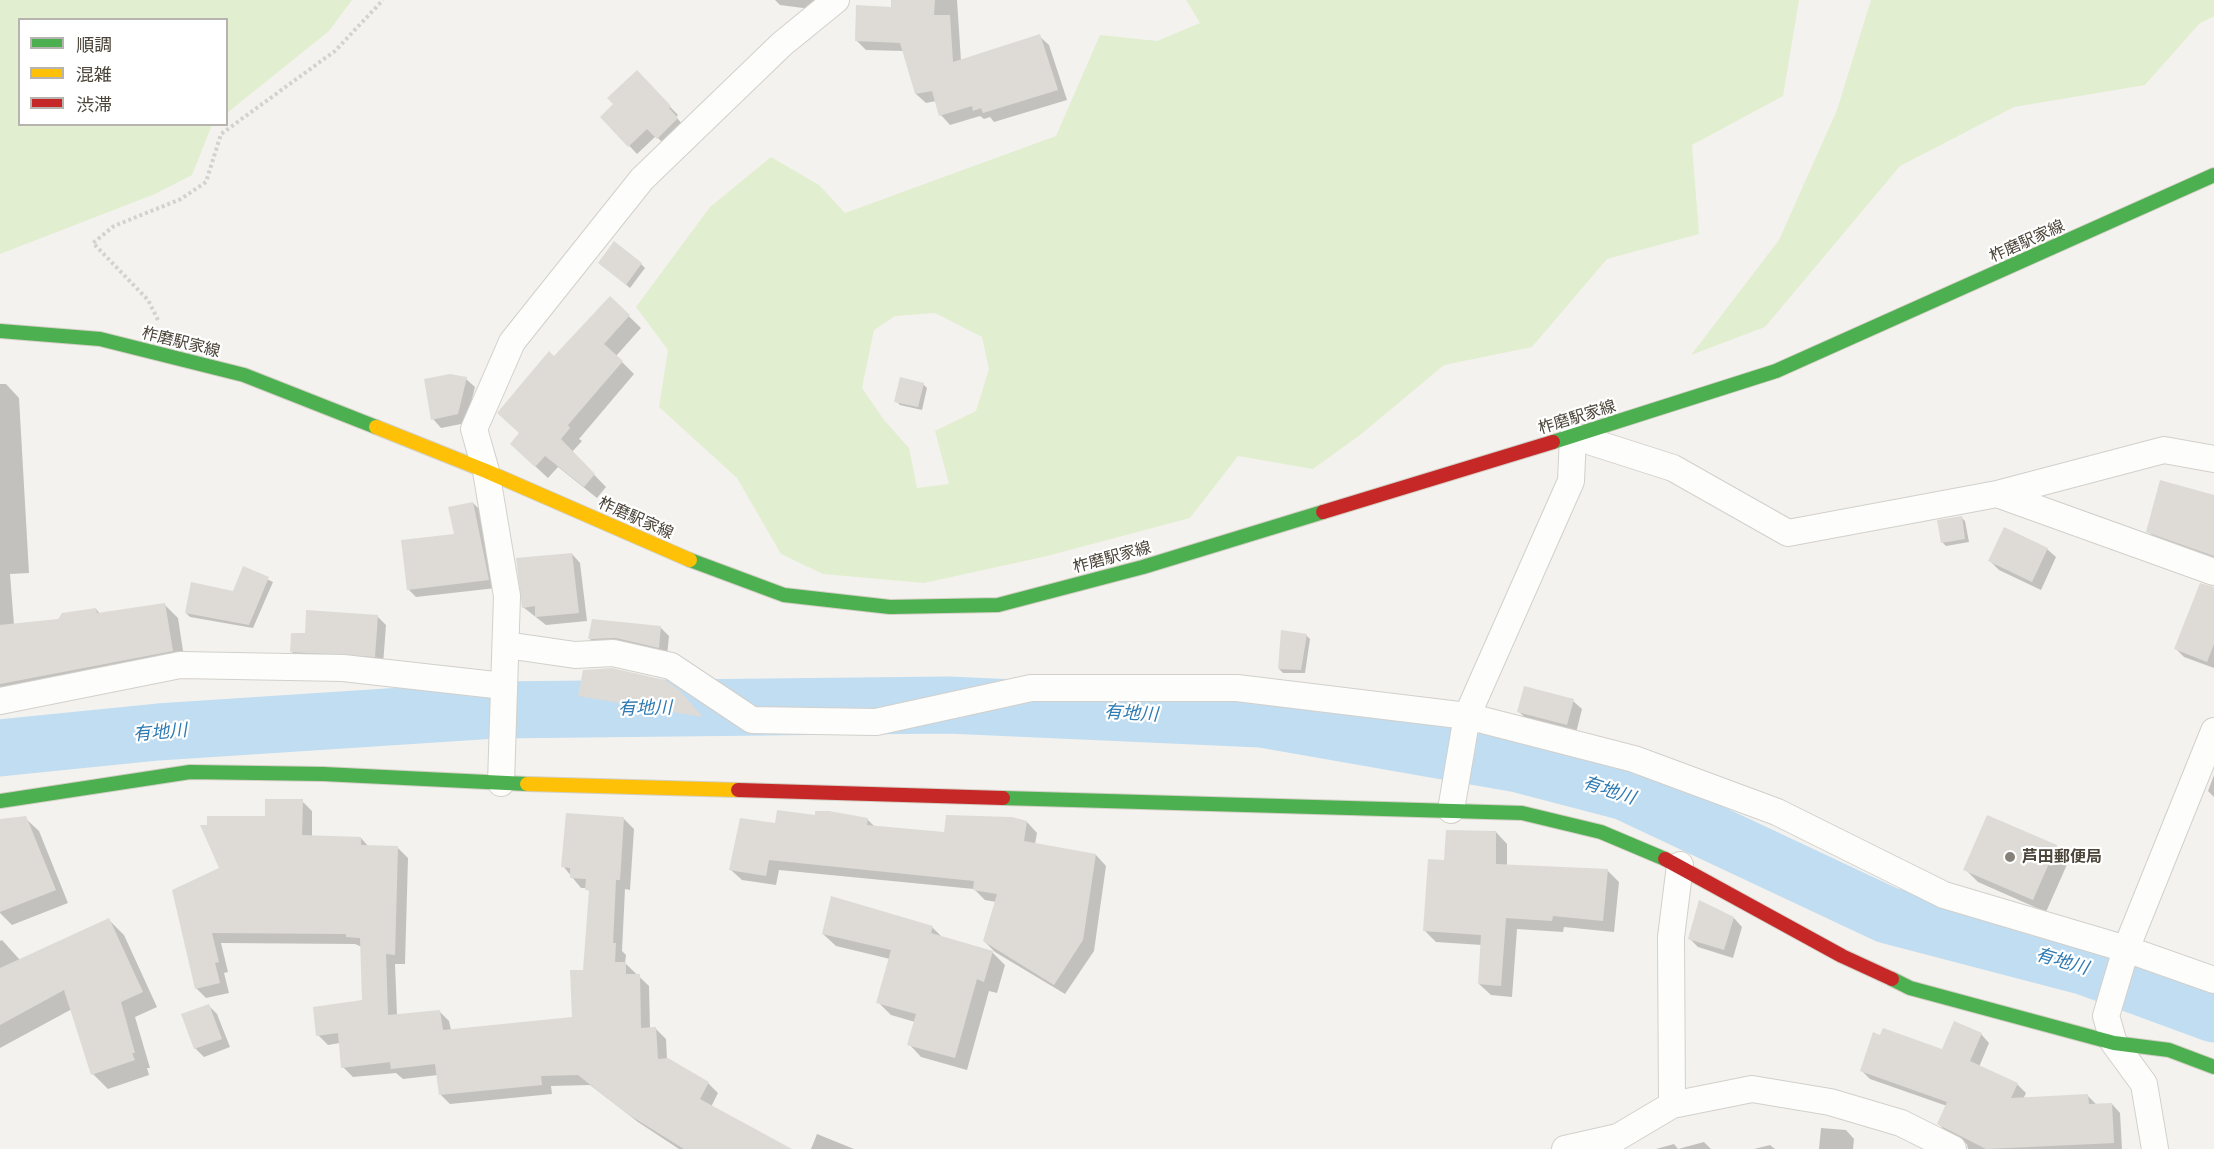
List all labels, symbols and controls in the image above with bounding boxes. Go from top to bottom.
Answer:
legend [18,18,228,126]
text: 順調 [76,34,112,54]
text: 混雑 [76,64,112,84]
text: 渋滞 [76,94,112,114]
street label: 柞磨駅家線 [1987,216,2067,266]
street label: 柞磨駅家線 [140,323,222,361]
street label: 柞磨駅家線 [1536,396,1618,438]
street label: 柞磨駅家線 [596,493,676,543]
street label: 柞磨駅家線 [1071,537,1153,577]
water label: 有地川 [618,697,672,719]
water label: 有地川 [1103,701,1159,725]
water label: 有地川 [132,719,188,745]
water label: 有地川 [1580,771,1638,809]
place label: 芦田郵便局 [2022,847,2102,867]
marker: 芦田郵便局 [2003,850,2017,864]
water label: 有地川 [2033,943,2091,979]

